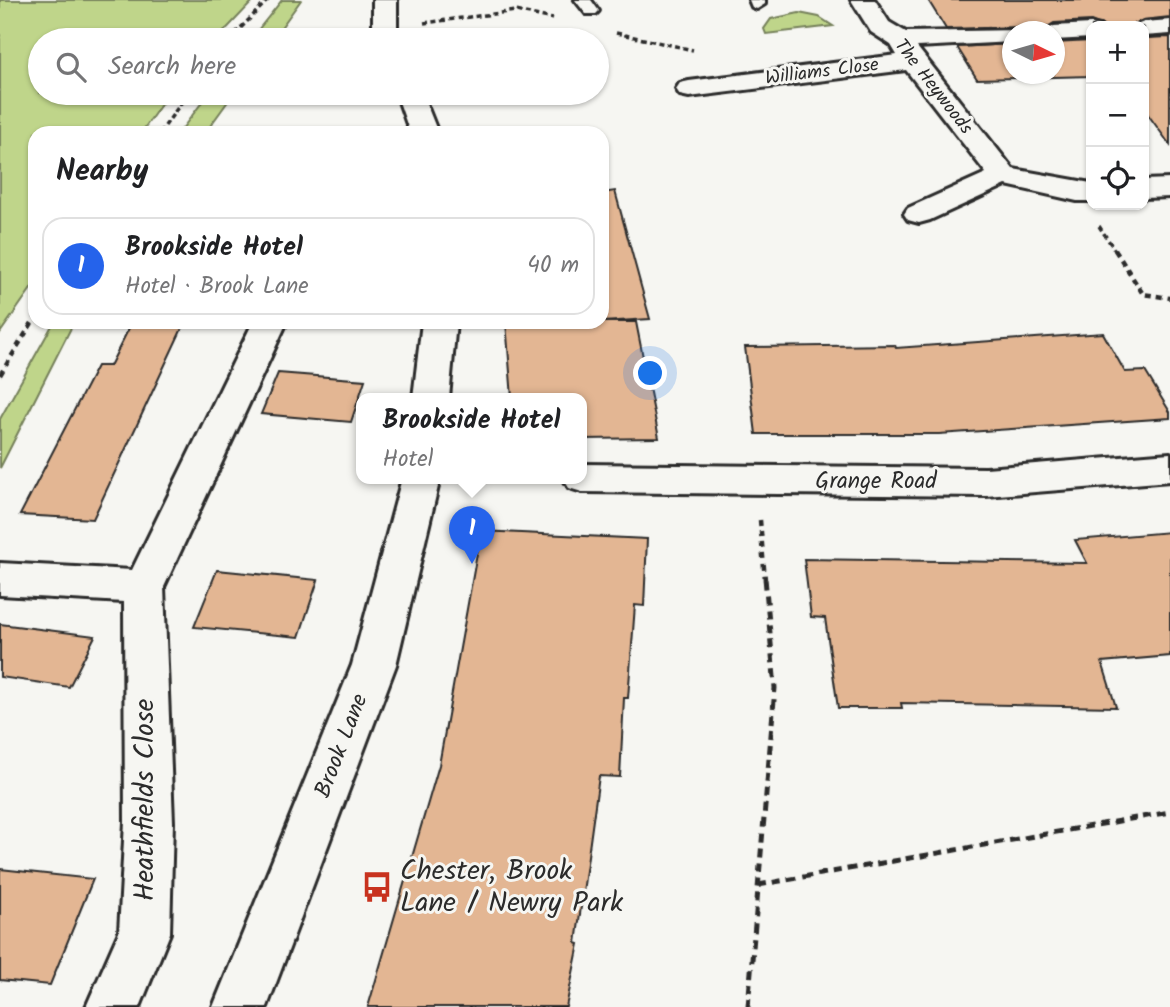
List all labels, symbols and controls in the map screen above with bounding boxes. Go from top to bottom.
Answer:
north arrow [1002,21,1065,84]
map controls [1086,21,1149,210]
button: + [1086,21,1149,84]
search box [28,28,609,105]
street label: The Heywoods [886,33,980,141]
text: Search here [108,46,236,88]
icon: search [52,48,90,86]
street label: Williams Close [763,50,881,94]
button: − [1086,84,1149,147]
button: locate [1086,147,1149,210]
text: Nearby [56,148,148,196]
text: Brookside Hotel [125,227,303,269]
text: 1 [78,248,84,284]
text: 40 m [527,248,579,284]
text: Hotel · Brook Lane [125,269,309,305]
your location [633,356,667,390]
popup [356,393,587,484]
text: Brookside Hotel [383,400,560,442]
text: Hotel [383,442,433,478]
street label: Grange Road [815,464,937,500]
pin: 1 [449,506,495,564]
street label: Brook Lane [306,689,378,803]
street label: Heathfields Close [123,698,168,901]
place label: Chester, Brook Lane / Newry Park [400,849,624,926]
bus stop icon: Chester, Brook Lane / Newry Park [360,870,394,904]

